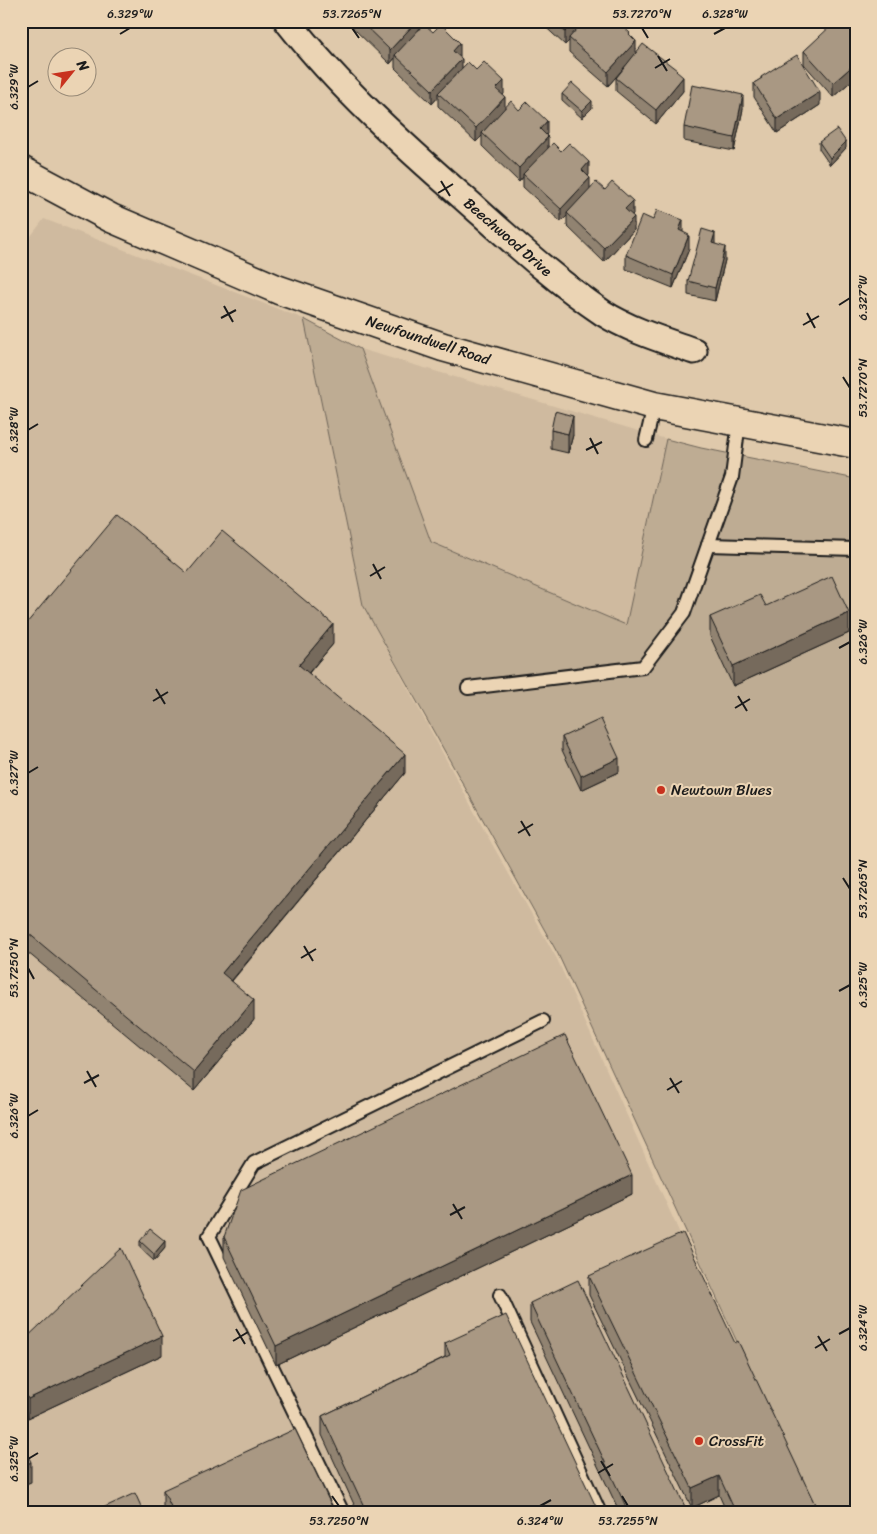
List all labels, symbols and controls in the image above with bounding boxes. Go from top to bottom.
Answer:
text: 6.329°W [107,3,154,25]
text: 53.7265°N [323,3,382,25]
text: 53.7270°N [612,3,672,25]
text: 6.328°W [702,3,749,25]
north arrow [48,48,98,98]
text: N [69,54,96,76]
text: 6.329°W [3,63,25,110]
street label: Beechwood Drive [458,191,558,283]
text: 6.327°W [852,275,874,321]
street label: Newfoundwell Road [362,308,495,373]
text: 53.7270°N [852,358,874,418]
text: 6.328°W [3,406,25,453]
text: 6.326°W [852,619,874,665]
text: 6.327°W [3,750,25,796]
place label: Newtown Blues [671,777,772,803]
marker: Newtown Blues [655,784,667,796]
text: 53.7265°N [852,859,874,918]
text: 53.7250°N [3,937,25,998]
text: 6.325°W [852,961,874,1008]
text: 6.326°W [3,1093,25,1139]
text: 6.324°W [852,1304,874,1351]
place label: CrossFit [709,1428,764,1454]
text: 6.325°W [3,1435,25,1482]
marker: CrossFit [693,1435,705,1447]
text: 53.7250°N [309,1510,370,1532]
text: 6.324°W [517,1510,564,1532]
text: 53.7255°N [598,1510,658,1532]

